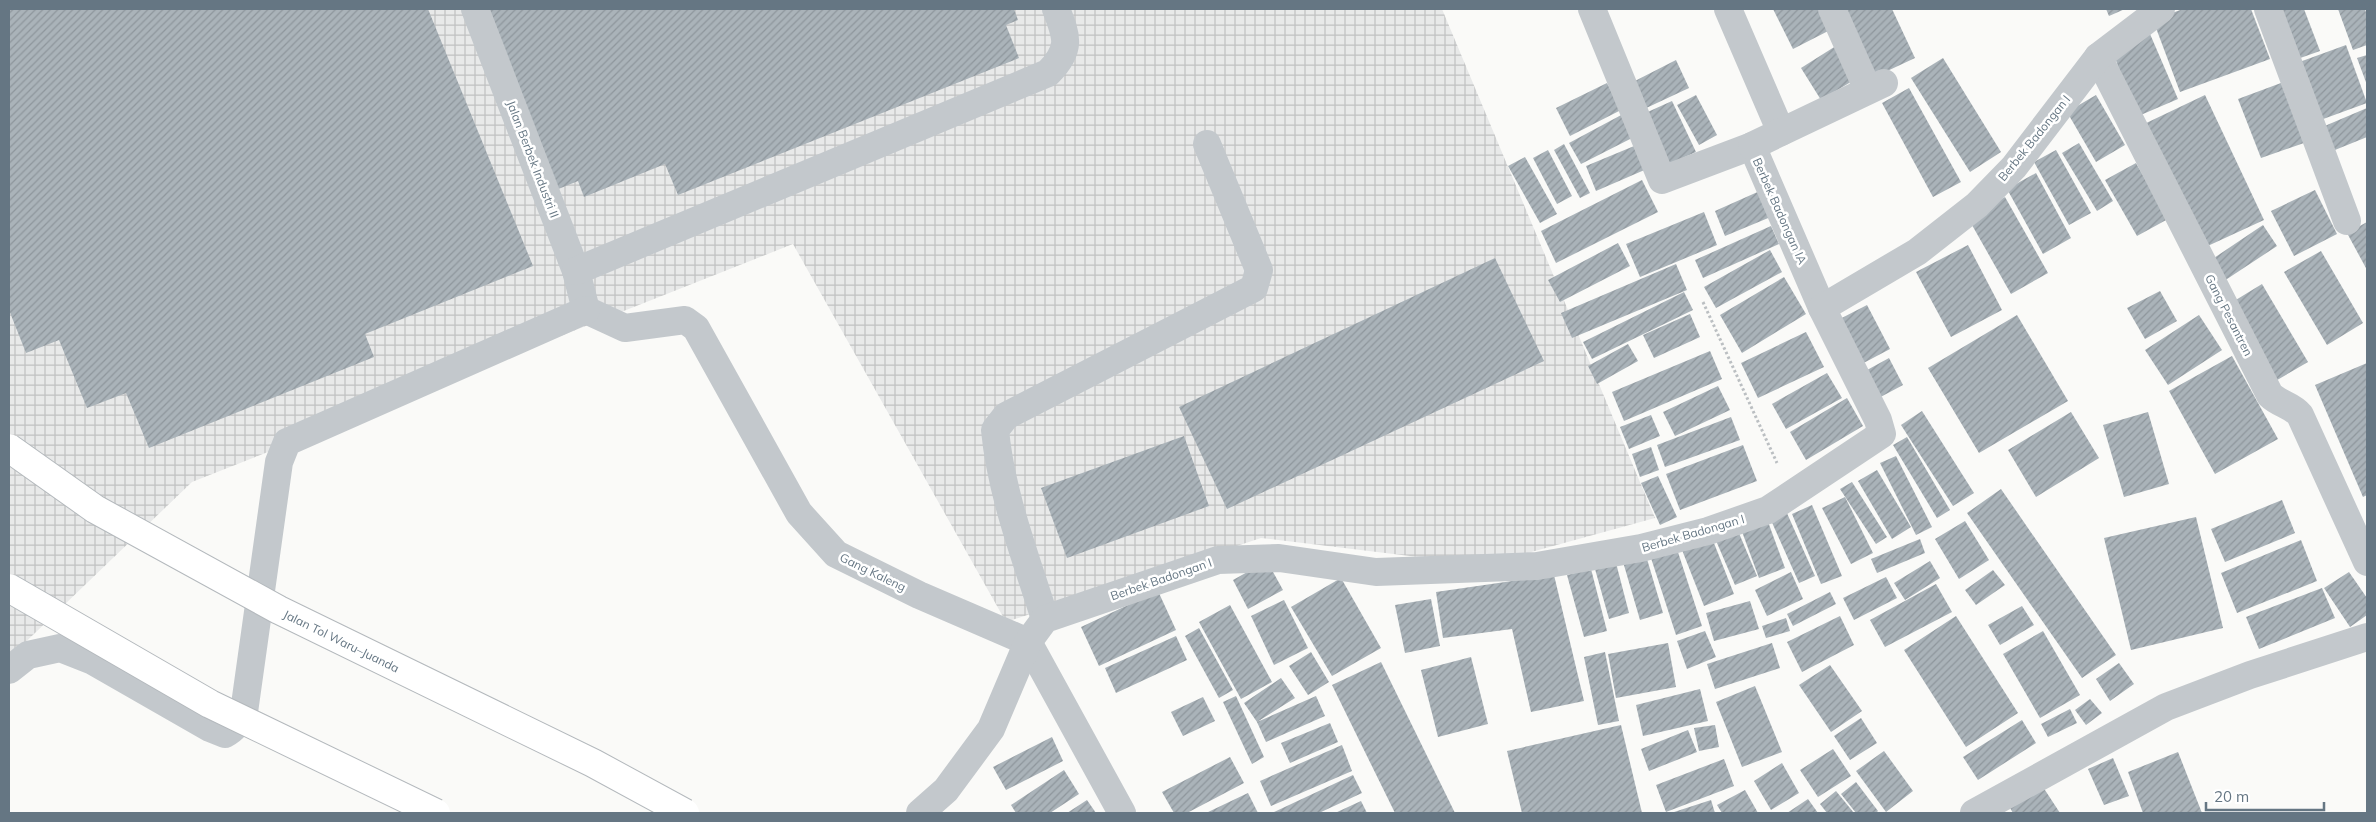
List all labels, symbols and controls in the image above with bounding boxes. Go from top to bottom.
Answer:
street label: Berbek Badongan I [1995,92,2073,184]
street label: Jalan Berbek Industri II [504,98,562,220]
street label: Berbek Badongan IA [1750,155,1810,267]
street label: Gang Pesantren [2202,272,2256,358]
street label: Berbek Badongan I [1640,511,1746,555]
street label: Gang Kaleng [837,550,909,594]
street label: Berbek Badongan I [1108,555,1214,603]
street label: Jalan Tol Waru–Juanda [281,606,402,675]
scale bar [2206,780,2324,812]
text: 20 m [2214,787,2249,806]

